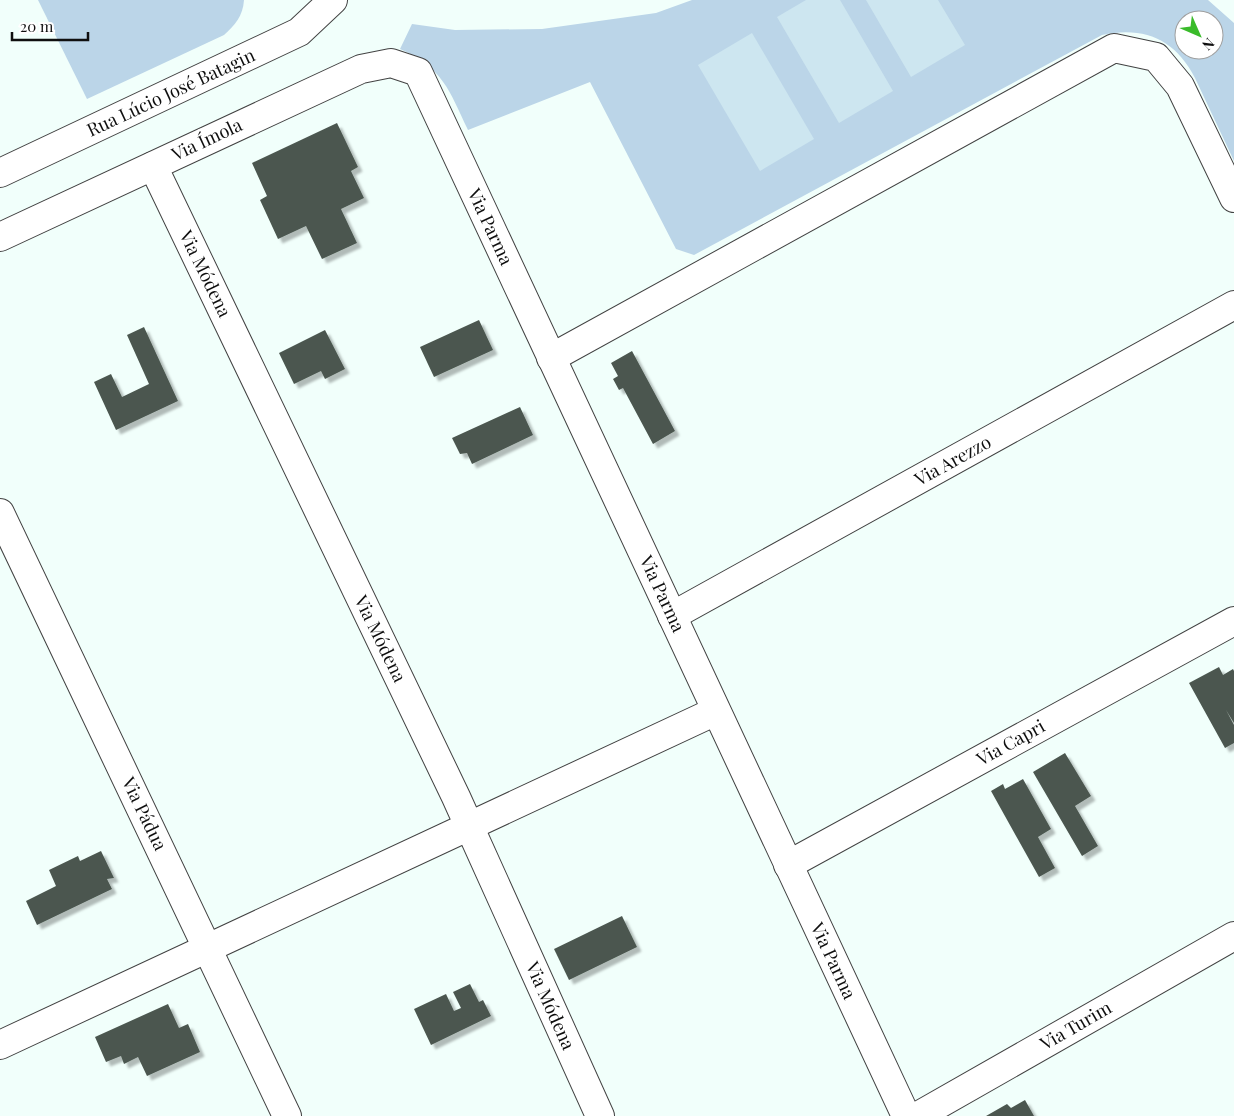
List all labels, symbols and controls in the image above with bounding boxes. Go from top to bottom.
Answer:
scale bar [12,10,89,42]
north arrow [1174,10,1224,60]
text: 20 m [20,16,54,36]
text: N [1198,34,1219,55]
street label: Rua Lúcio José Batagin [83,42,259,142]
street label: Via Ímola [167,112,246,166]
street label: Via Parma [462,184,519,269]
street label: Via Módena [174,225,237,321]
street label: Via Arezzo [909,429,995,491]
street label: Via Parma [634,551,691,636]
street label: Via Módena [349,590,412,686]
street label: Via Capri [971,714,1049,771]
street label: Via Pádua [116,772,173,854]
street label: Via Parma [805,918,862,1003]
street label: Via Módena [520,957,581,1053]
street label: Via Turim [1035,995,1116,1056]

